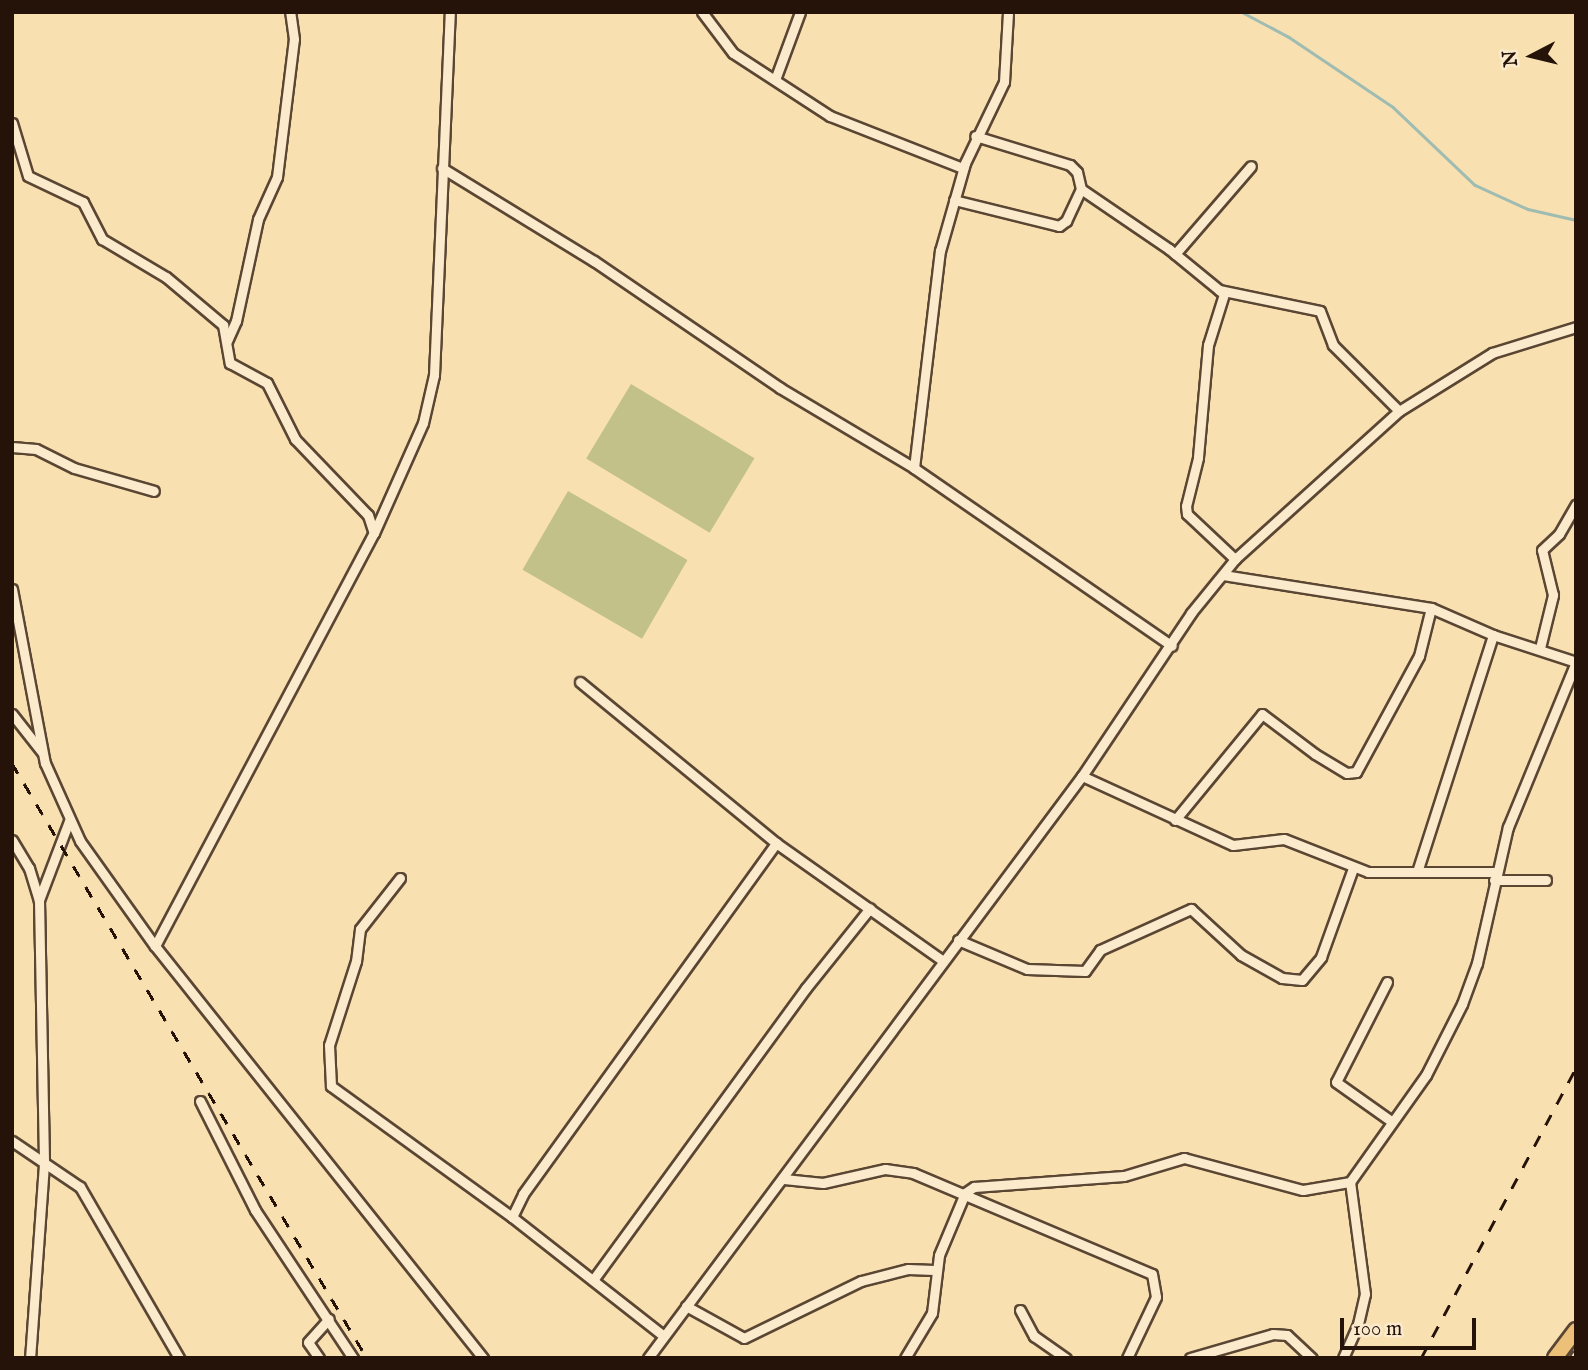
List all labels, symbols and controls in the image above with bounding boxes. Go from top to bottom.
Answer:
north arrow [1497,21,1567,91]
text: N [1498,49,1524,68]
scale bar [1343,1304,1480,1348]
text: 100 m [1353,1316,1402,1343]

